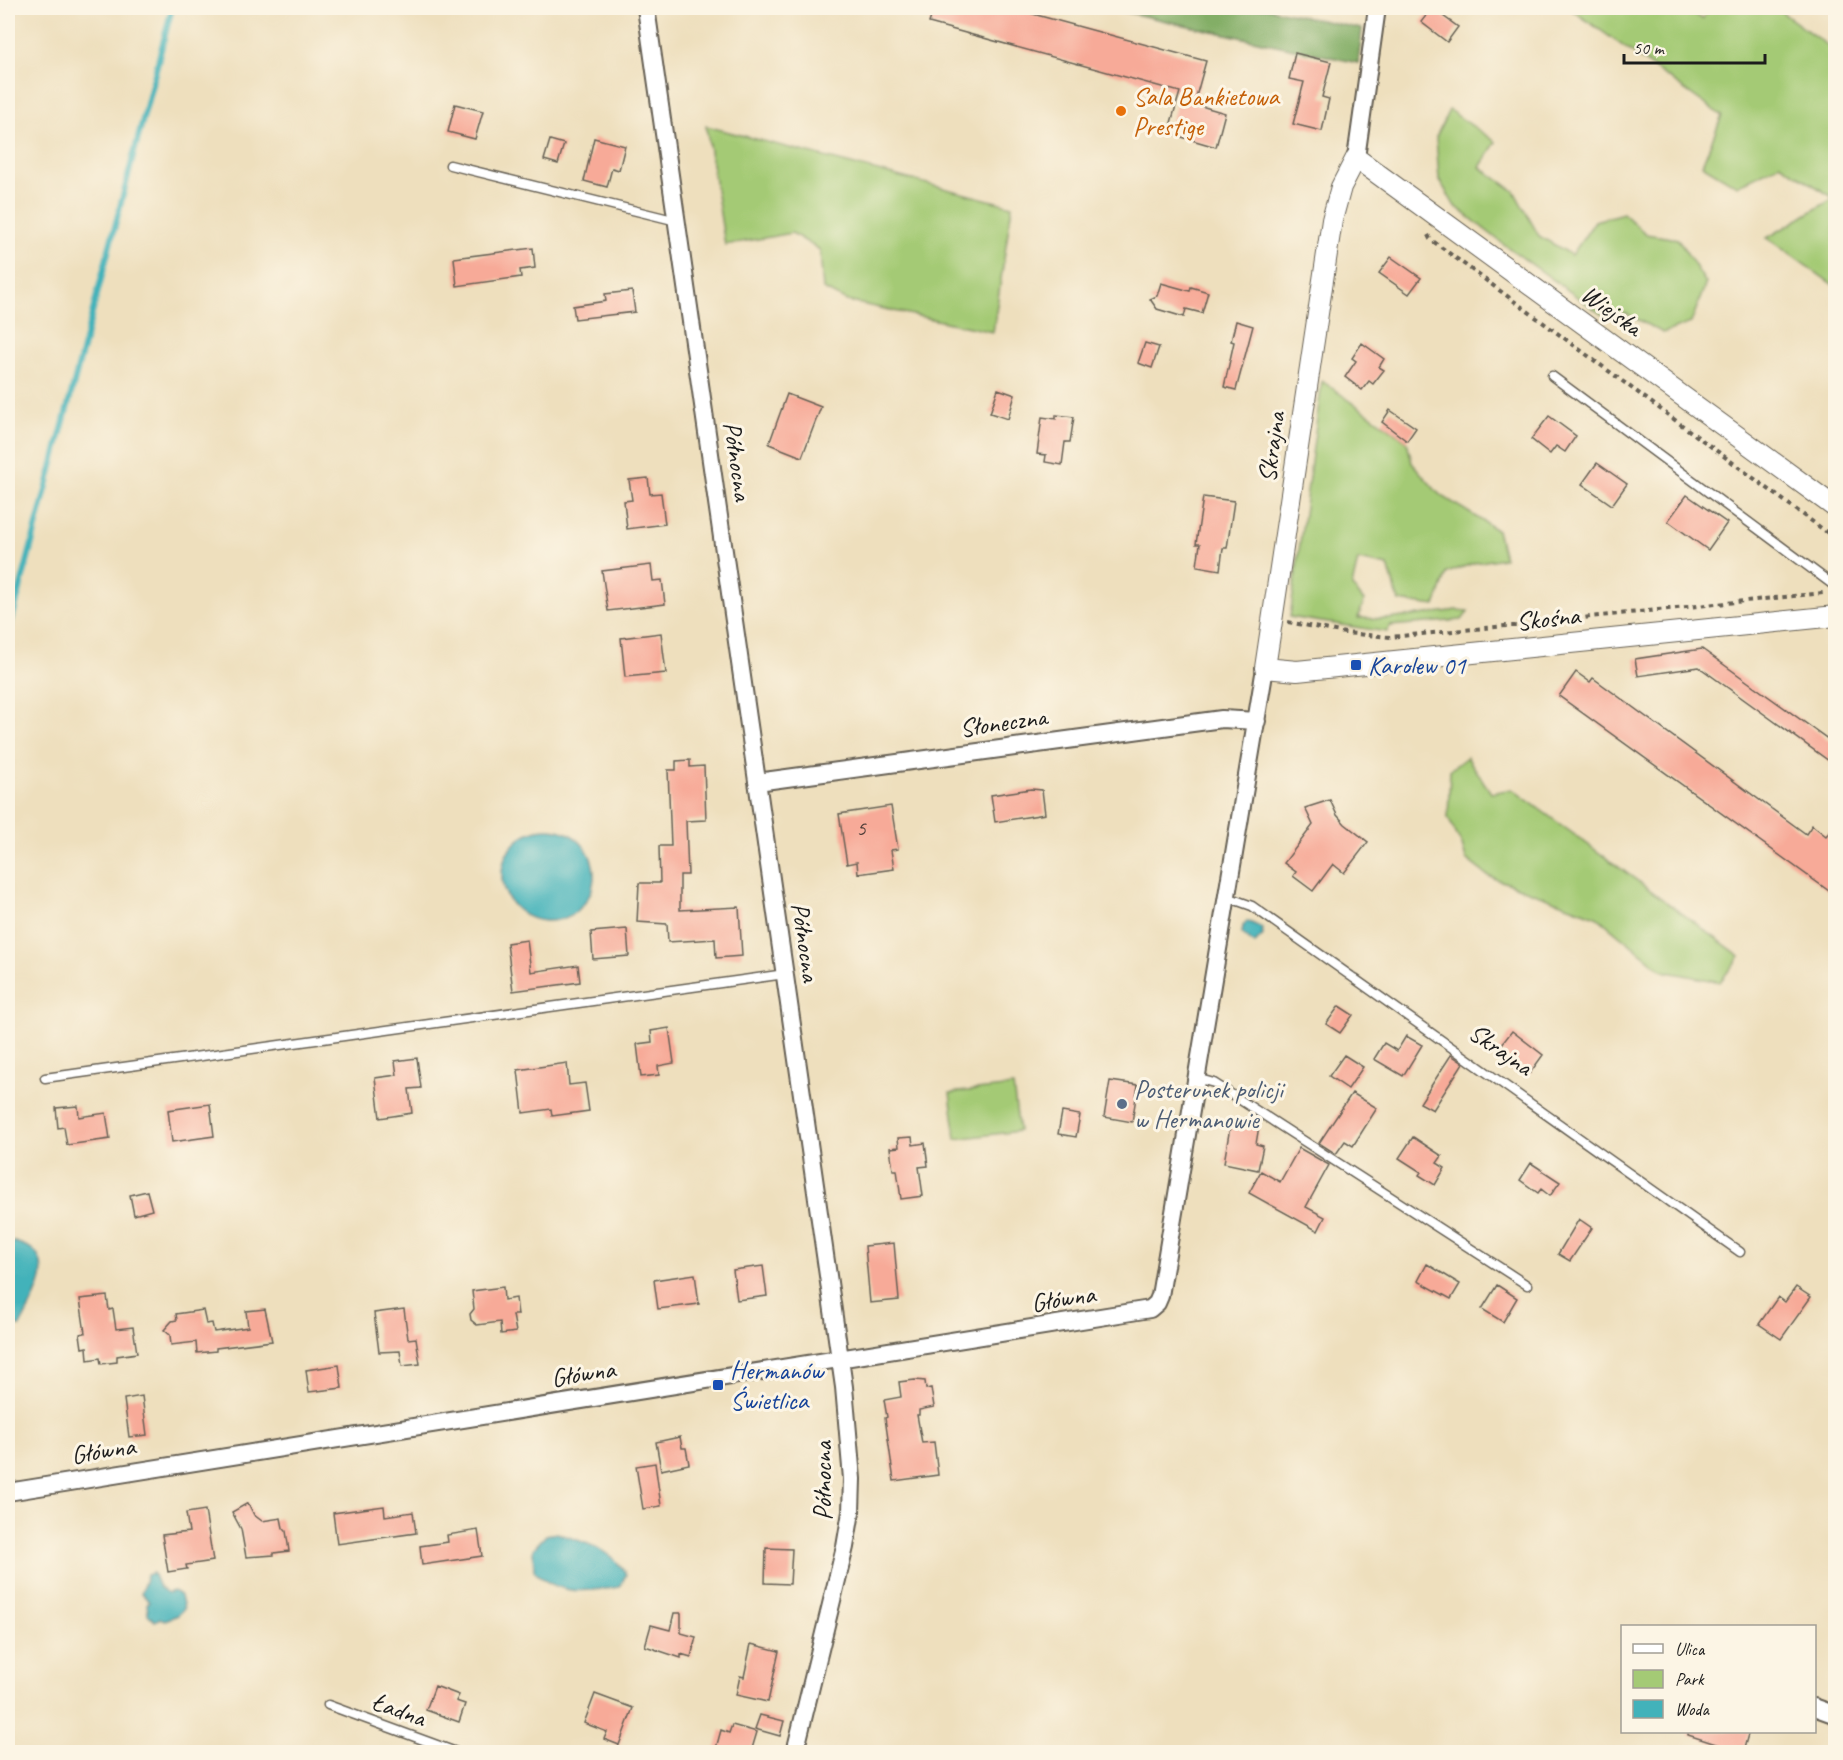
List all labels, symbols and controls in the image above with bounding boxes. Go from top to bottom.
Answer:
scale bar [1624,27,1765,65]
text: 50 m [1633,37,1666,59]
place label: Sala Bankietowa Prestige [1133,80,1281,143]
marker: Sala Bankietowa Prestige [1114,104,1128,118]
street label: Wiejska [1575,277,1650,345]
street label: Skrajna [1250,408,1293,484]
street label: Północna [716,420,760,504]
street label: Skośna [1515,599,1583,638]
place label: Karolew 01 [1368,649,1467,682]
marker: Karolew 01 [1349,658,1363,672]
street label: Słoneczna [957,700,1051,745]
house number: 5 [856,814,867,842]
street label: Północna [784,901,828,985]
street label: Skrajna [1462,1016,1540,1084]
place label: Posterunek policji w Hermanowie [1134,1073,1286,1136]
marker: Posterunek policji w Hermanowie [1115,1097,1129,1111]
street label: Główna [1029,1277,1099,1320]
street label: Główna [549,1352,619,1395]
place label: Hermanów Świetlica [730,1354,826,1417]
marker: Hermanów Świetlica [711,1378,725,1392]
street label: Główna [69,1429,139,1472]
street label: Północna [806,1440,839,1521]
legend [1621,1625,1816,1733]
text: Ulica [1675,1638,1706,1660]
text: Park [1675,1668,1705,1690]
street label: Ładna [367,1685,432,1735]
text: Woda [1675,1698,1710,1720]

